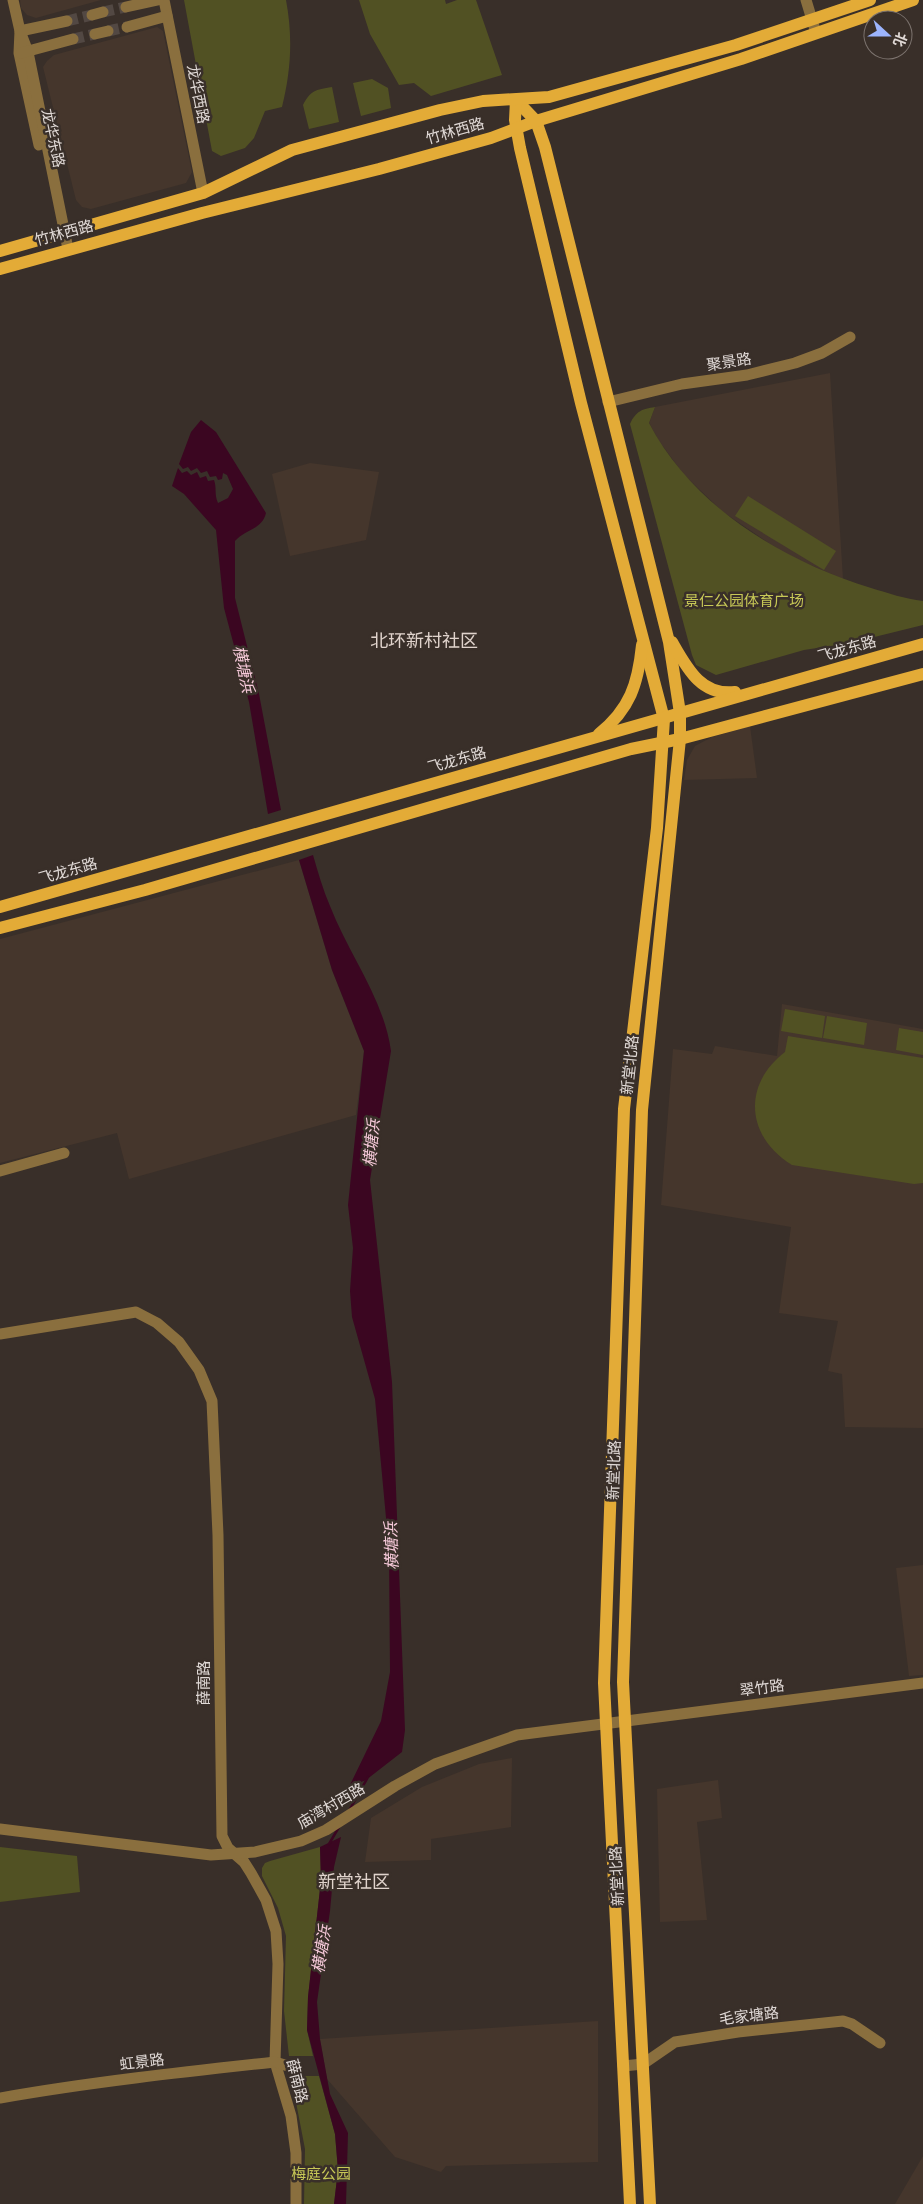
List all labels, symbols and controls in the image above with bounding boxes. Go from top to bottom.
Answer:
north arrow [863,10,913,60]
text: 北 [889,30,911,49]
street label: 龙华西路 [183,63,214,125]
street label: 龙华东路 [38,107,69,169]
street label: 竹林西路 [423,113,486,148]
street label: 竹林西路 [32,216,95,249]
street label: 聚景路 [705,349,753,374]
park label: 景仁公园体育广场 [684,591,804,610]
district label: 北环新村社区 [370,629,478,652]
street label: 飞龙东路 [815,631,878,666]
water label: 横塘浜 [229,643,259,697]
street label: 飞龙东路 [425,742,488,777]
street label: 飞龙东路 [36,853,99,888]
street label: 新堂北路 [617,1034,642,1096]
water label: 横塘浜 [359,1116,383,1168]
street label: 新堂北路 [603,1440,624,1500]
water label: 横塘浜 [380,1520,402,1570]
street label: 薛南路 [194,1660,213,1706]
street label: 翠竹路 [738,1675,785,1700]
street label: 庙湾村西路 [294,1779,368,1833]
street label: 新堂北路 [605,1846,628,1906]
district label: 新堂社区 [318,1870,390,1893]
water label: 横塘浜 [307,1922,335,1974]
street label: 毛家塘路 [718,2002,780,2029]
street label: 虹景路 [118,2049,165,2074]
street label: 薛南路 [283,2057,312,2105]
park label: 梅庭公园 [291,2164,351,2183]

